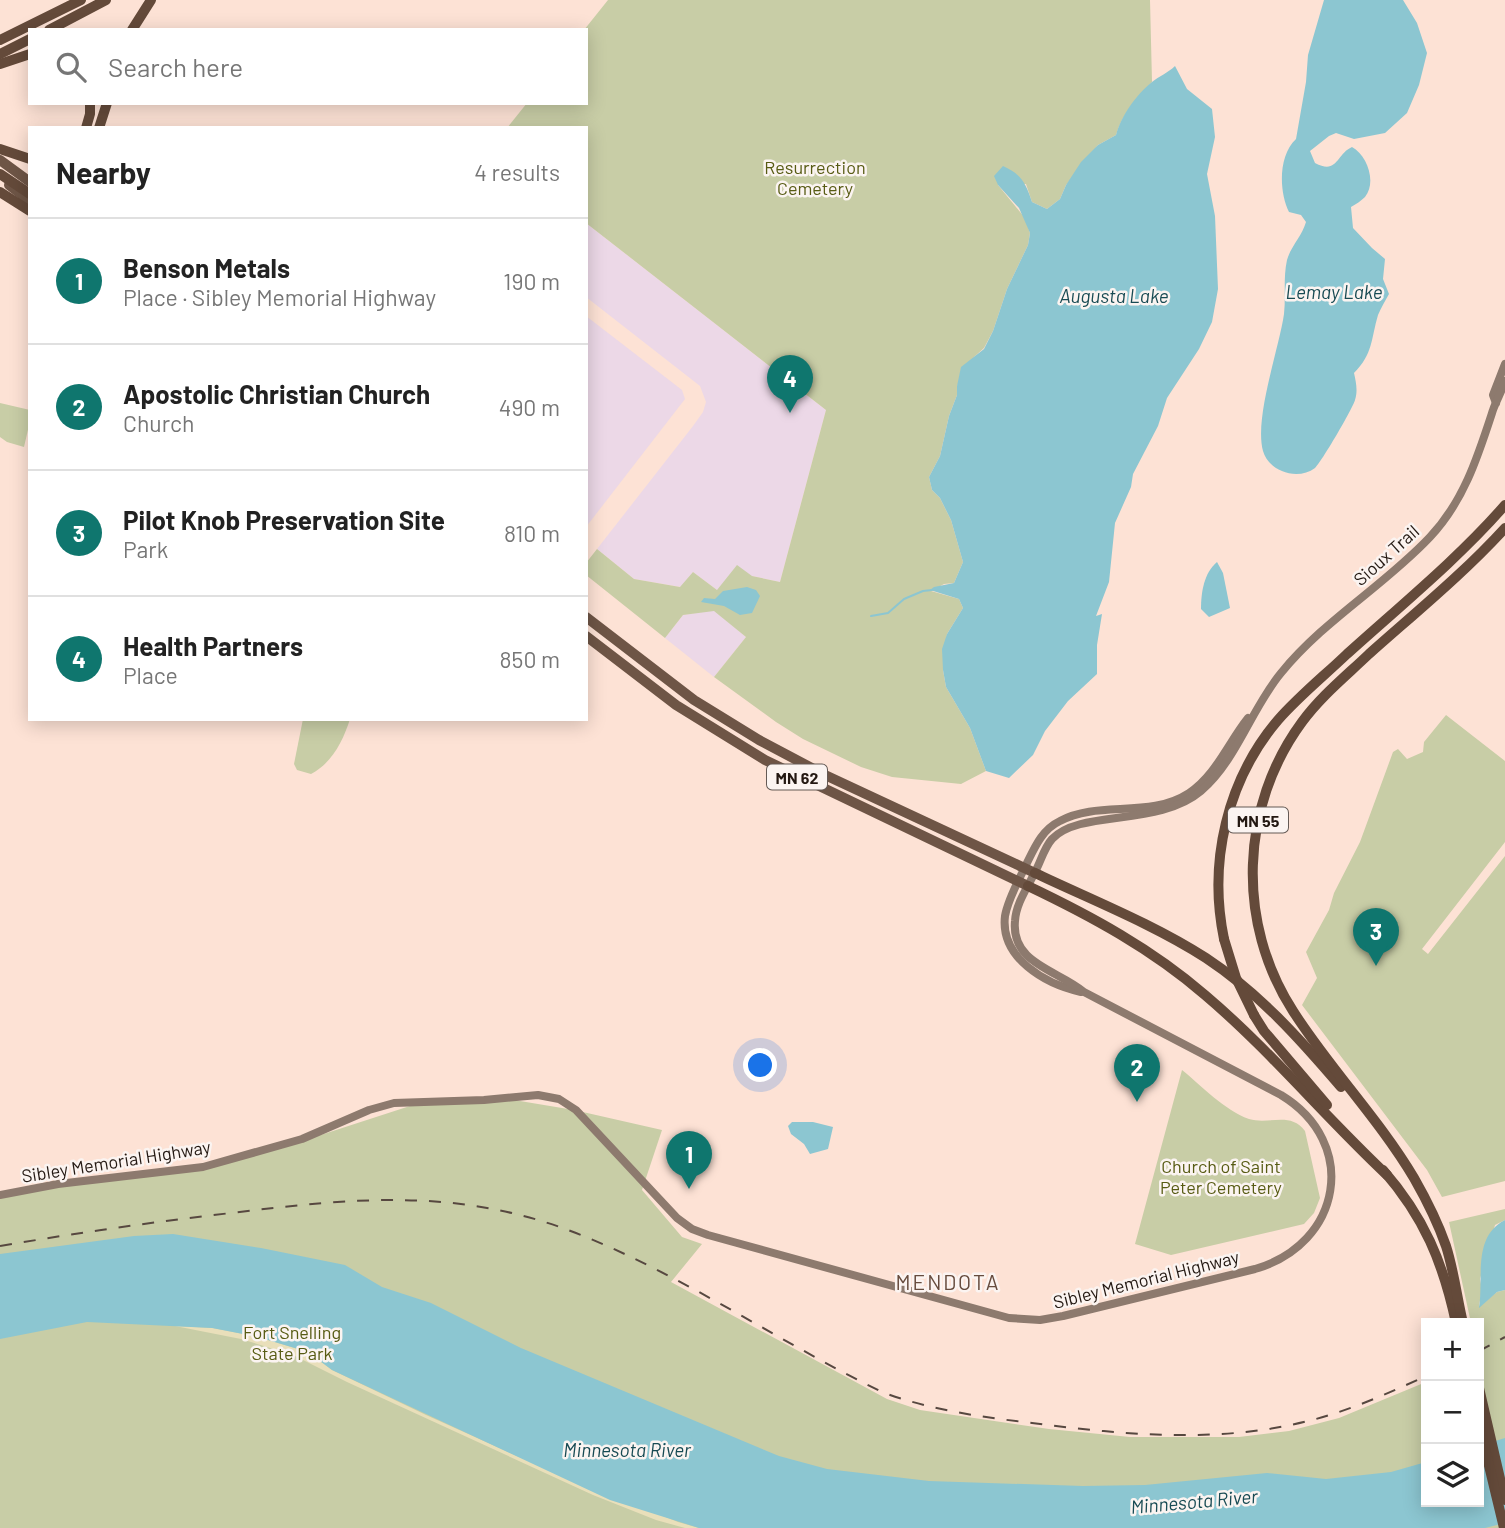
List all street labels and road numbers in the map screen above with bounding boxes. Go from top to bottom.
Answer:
street label: Sioux Trail [1349,520,1423,590]
road number: MN 62 [767,764,827,790]
road number: MN 55 [1228,807,1288,832]
street label: Sibley Memorial Highway [20,1135,212,1187]
street label: Sibley Memorial Highway [1051,1245,1241,1313]

